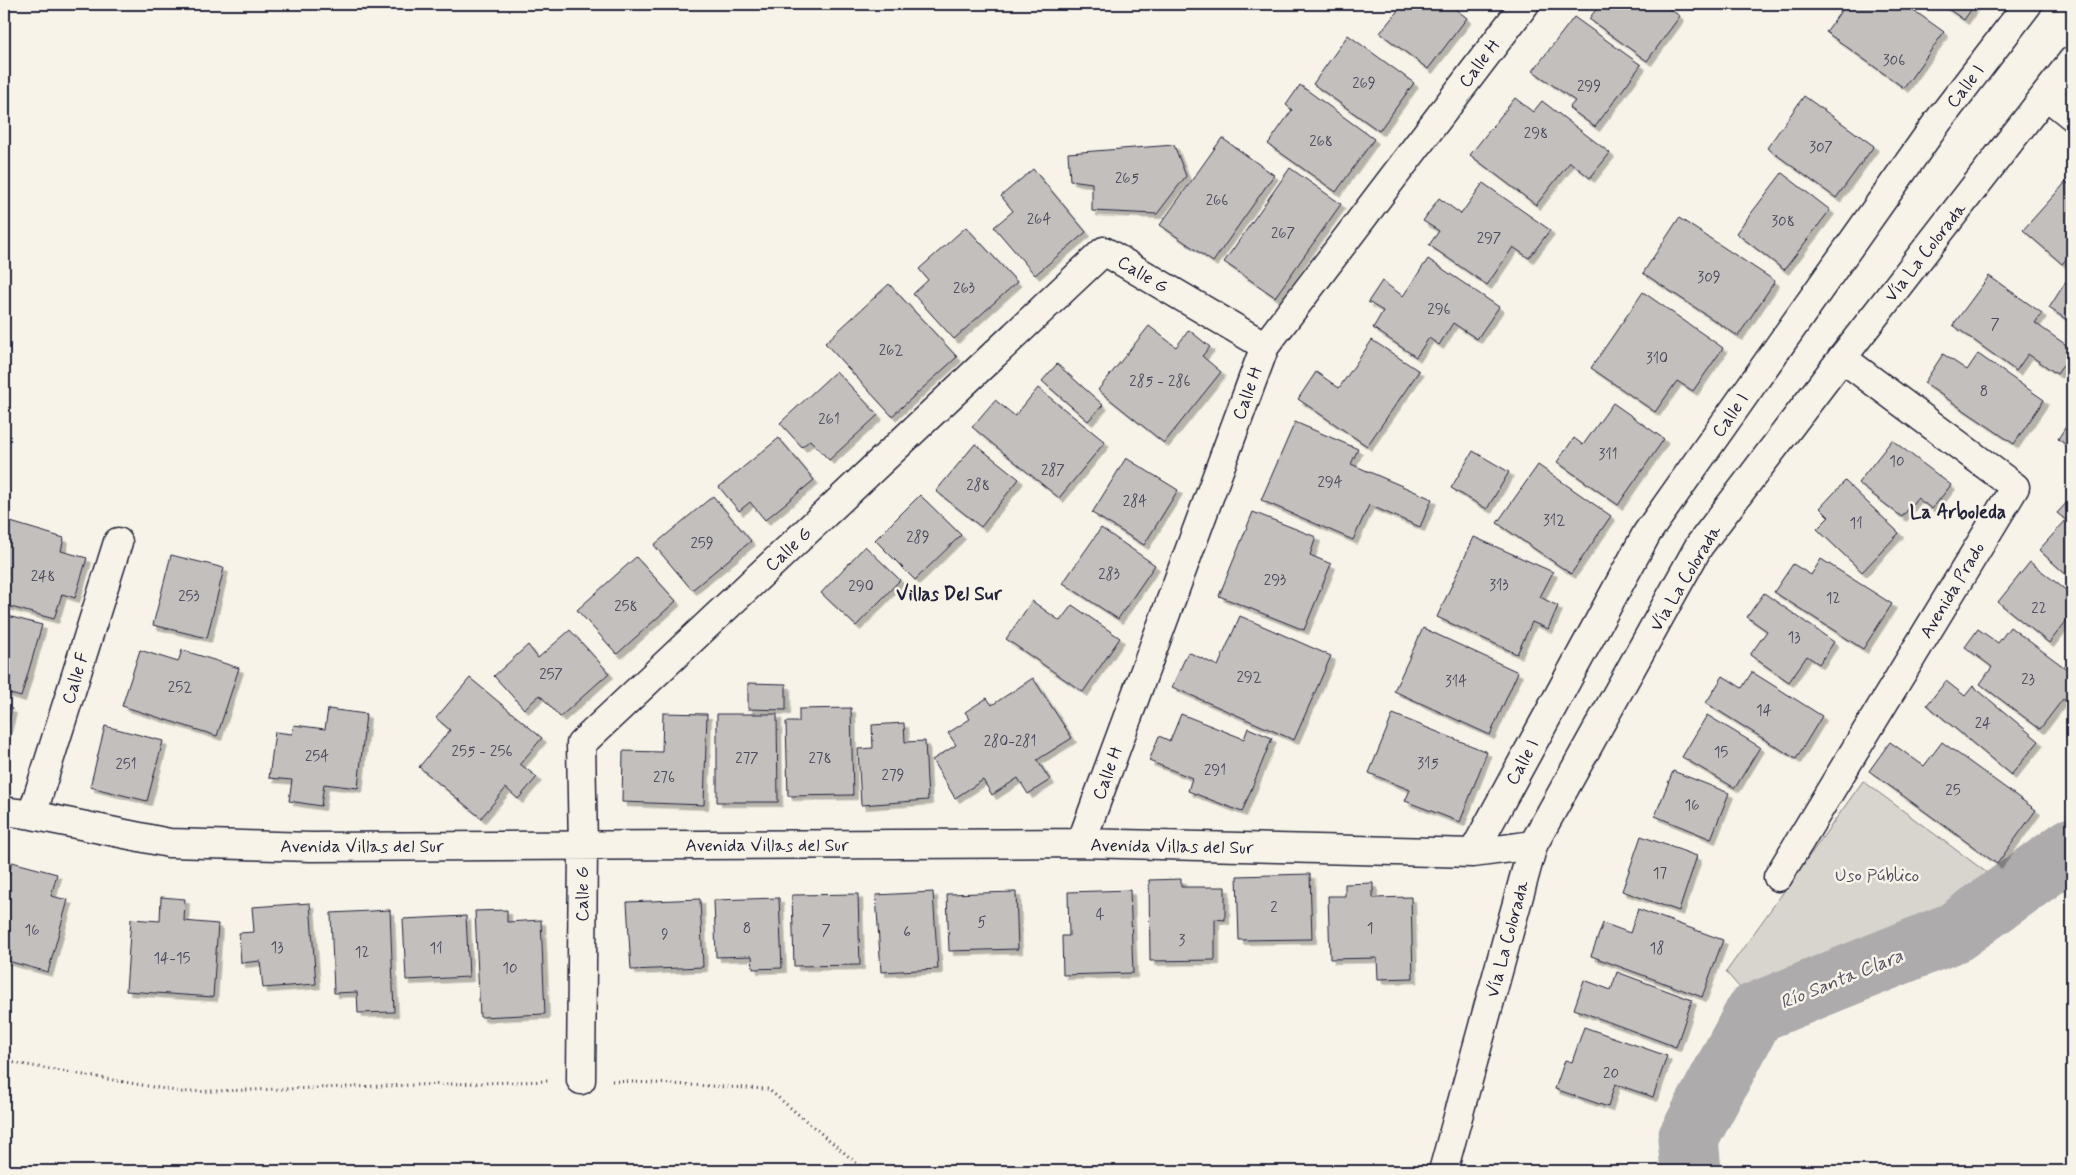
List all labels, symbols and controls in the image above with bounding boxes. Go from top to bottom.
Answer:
street label: Calle H [1454,34,1506,93]
house number: 306 [1883,51,1905,71]
street label: Calle I [1941,60,1990,113]
house number: 269 [1352,74,1376,94]
house number: 299 [1577,77,1601,97]
house number: 298 [1524,124,1548,144]
house number: 268 [1309,132,1333,152]
house number: 307 [1809,138,1833,158]
house number: 265 [1115,169,1139,189]
house number: 266 [1206,191,1228,211]
street label: Vía La Colorada [1879,198,1972,307]
house number: 264 [1027,210,1051,230]
house number: 308 [1771,212,1795,232]
house number: 267 [1271,224,1295,244]
house number: 297 [1477,229,1501,249]
street label: Calle G [1113,250,1173,299]
house number: 309 [1697,268,1721,288]
house number: 263 [953,279,975,299]
house number: 296 [1427,300,1451,320]
house number: 7 [1990,315,2000,335]
house number: 262 [879,341,903,361]
house number: 310 [1646,349,1668,369]
street label: Calle H [1227,363,1269,423]
house number: 285 - 286 [1129,372,1191,392]
house number: 8 [1980,382,1988,402]
street label: Calle I [1707,389,1755,443]
house number: 261 [818,410,840,430]
house number: 311 [1598,445,1618,465]
house number: 10 [1889,452,1905,472]
house number: 287 [1041,461,1065,481]
house number: 294 [1317,473,1343,493]
house number: 288 [966,476,990,496]
house number: 284 [1123,492,1147,512]
district label: La Arboleda [1910,500,2006,525]
house number: 312 [1543,511,1565,531]
house number: 11 [1849,514,1863,534]
street label: Vía La Colorada [1645,521,1727,636]
street label: Calle G [760,522,817,577]
house number: 289 [906,528,930,548]
house number: 259 [690,534,714,554]
street label: Avenida Prado [1915,538,1991,643]
house number: 283 [1098,565,1120,585]
house number: 248 [31,567,55,587]
house number: 293 [1264,571,1286,591]
house number: 313 [1489,576,1509,596]
house number: 290 [848,577,874,597]
district label: Villas Del Sur [896,582,1003,607]
house number: 253 [178,587,200,607]
house number: 12 [1826,589,1840,609]
house number: 258 [614,597,638,617]
house number: 22 [2031,599,2047,619]
house number: 13 [1787,628,1801,648]
street label: Calle F [57,649,95,707]
house number: 257 [539,665,563,685]
house number: 292 [1236,668,1262,688]
house number: 23 [2021,670,2035,690]
house number: 314 [1445,672,1467,692]
house number: 252 [168,678,192,698]
house number: 14 [1756,701,1772,721]
house number: 24 [1975,714,1991,734]
house number: 280-281 [984,732,1036,752]
street label: Calle I [1501,735,1545,790]
house number: 255 - 256 [452,742,512,762]
street label: Calle H [1087,743,1129,803]
house number: 15 [1714,743,1728,763]
house number: 254 [305,747,329,767]
house number: 277 [735,749,759,769]
house number: 278 [809,749,832,769]
house number: 315 [1417,754,1439,774]
house number: 251 [115,755,137,775]
house number: 291 [1204,761,1226,781]
house number: 279 [882,766,904,786]
house number: 276 [653,768,675,788]
house number: 25 [1945,781,1961,801]
house number: 16 [1684,796,1700,816]
street label: Avenida Villas del Sur [685,834,849,858]
street label: Avenida Villas del Sur [1090,834,1254,860]
street label: Avenida Villas del Sur [280,835,444,859]
house number: 17 [1653,864,1668,884]
park label: Uso Público [1835,864,1919,888]
street label: Calle G [571,866,595,922]
street label: Vía La Colorada [1481,878,1535,1000]
house number: 2 [1270,898,1278,918]
house number: 4 [1096,905,1105,925]
house number: 5 [977,913,987,933]
house number: 8 [743,919,751,939]
house number: 1 [1367,919,1373,939]
house number: 16 [24,921,40,941]
house number: 7 [821,921,831,941]
house number: 6 [903,923,911,943]
house number: 9 [661,925,669,945]
house number: 3 [1179,931,1186,951]
house number: 13 [270,938,284,958]
house number: 11 [429,939,443,959]
house number: 18 [1650,939,1664,959]
house number: 12 [355,943,369,963]
water label: Río Santa Clara [1776,943,1907,1015]
house number: 14-15 [153,949,191,969]
house number: 10 [502,959,518,979]
house number: 20 [1603,1064,1619,1084]

